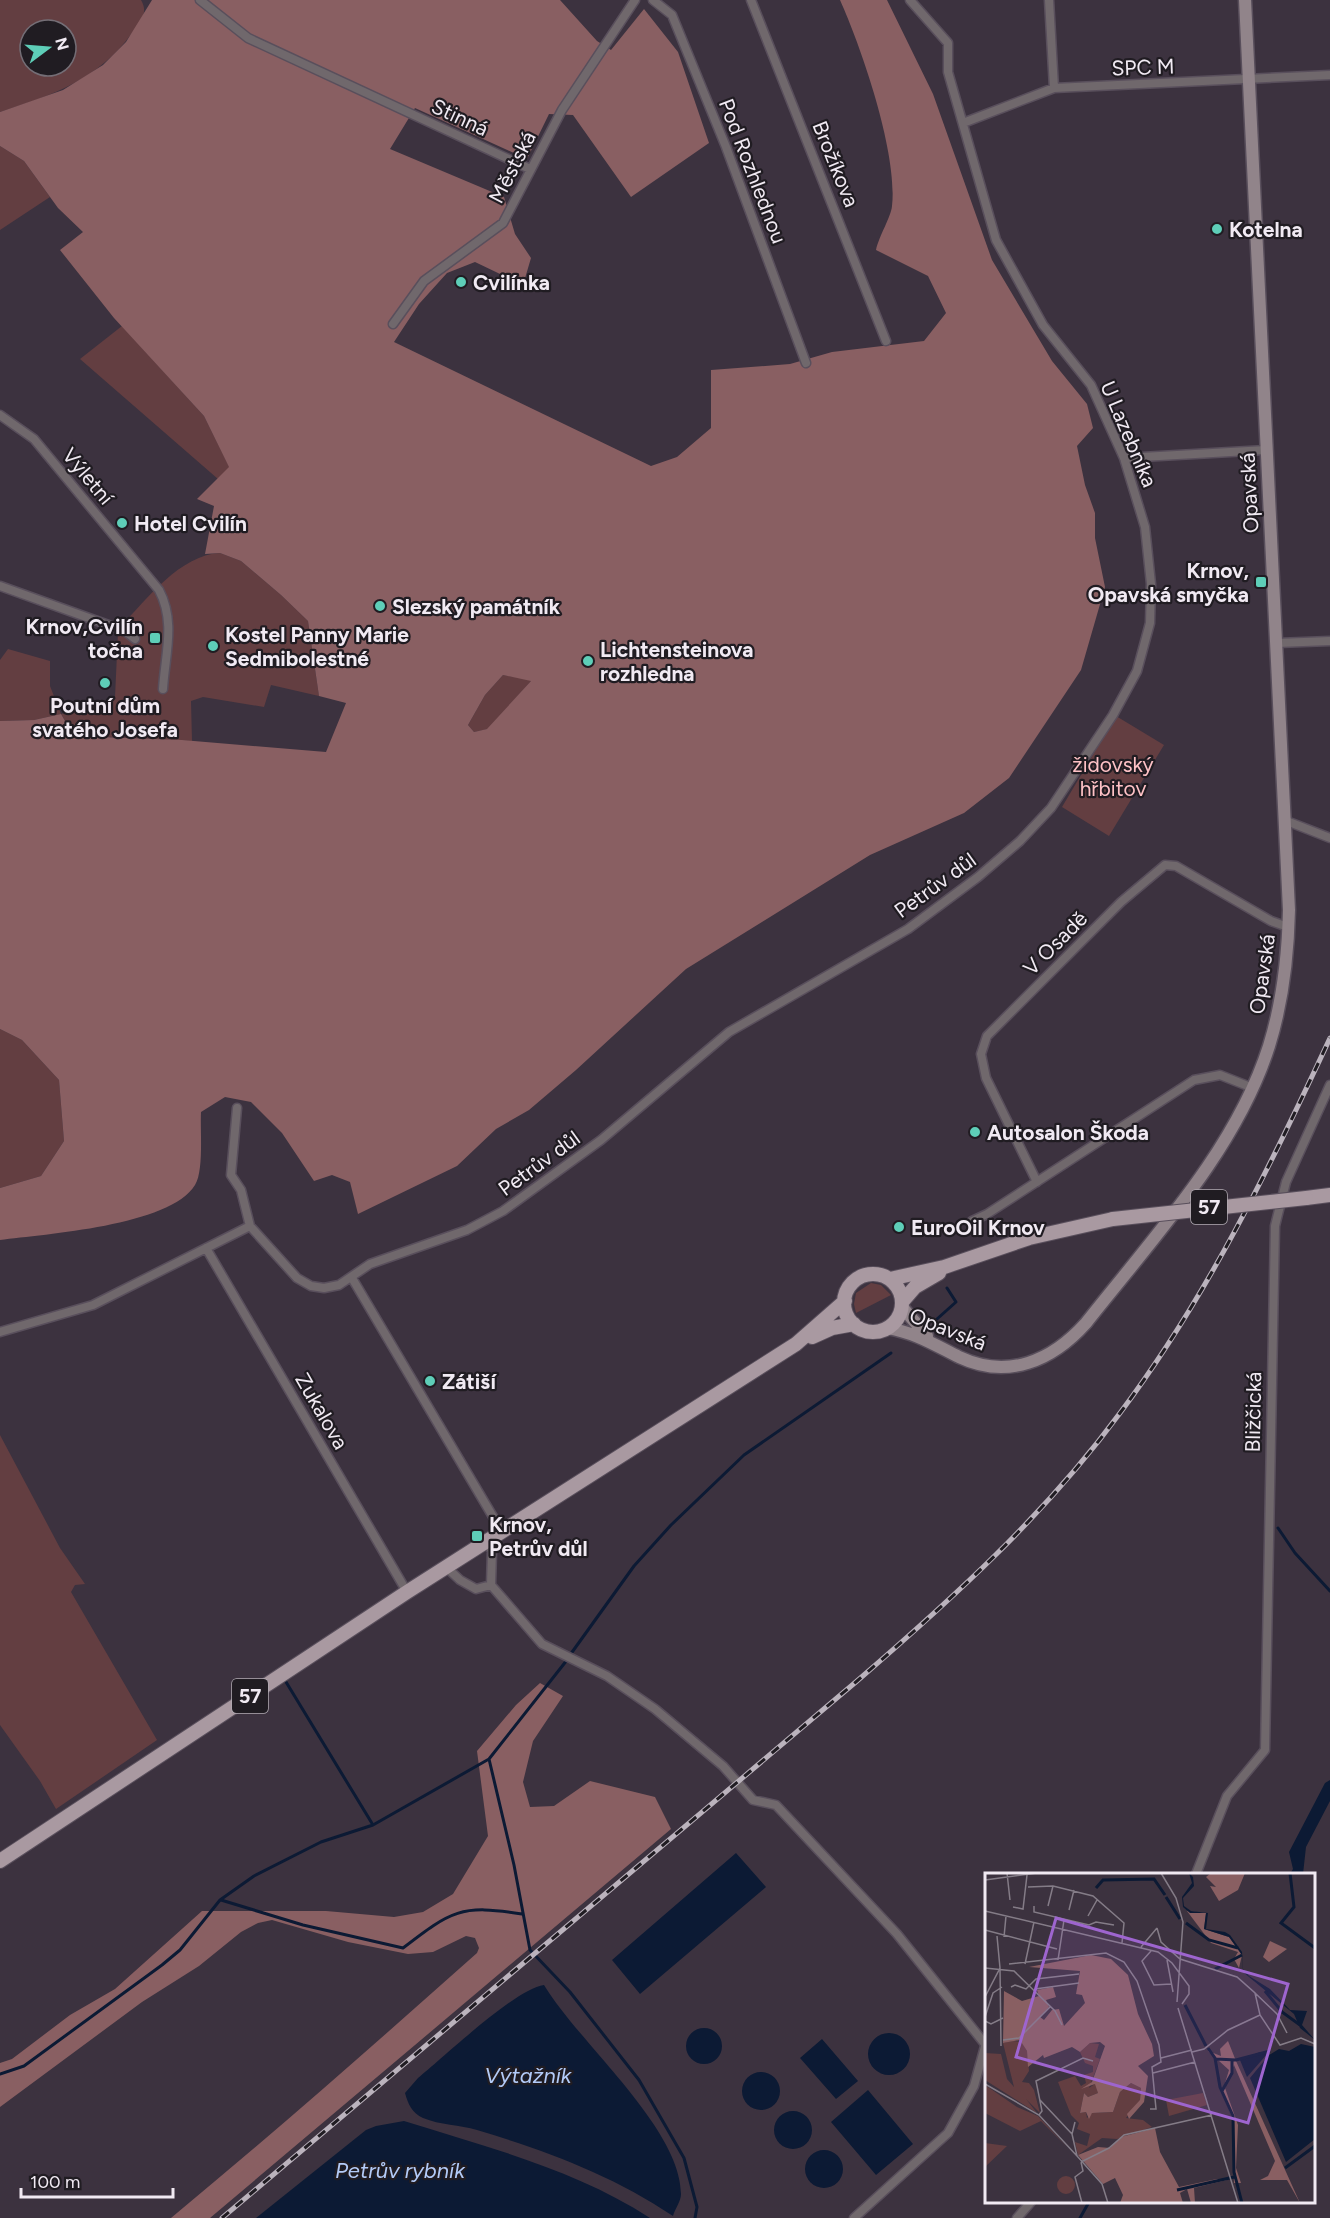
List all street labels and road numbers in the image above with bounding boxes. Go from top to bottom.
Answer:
street label: SPC M [1111,53,1175,81]
street label: Stinná [428,93,492,141]
street label: Pod Rozhlednou [714,95,792,247]
street label: Brožíkova [807,117,865,211]
street label: Městská [483,127,541,207]
street label: U Lazebníka [1095,377,1163,491]
street label: Výletní [57,443,120,510]
street label: Opavská [1234,452,1264,534]
street label: Petrův důl [889,847,981,923]
street label: V Osadě [1018,906,1092,980]
street label: Opavská [1244,932,1280,1016]
street label: Petrův důl [493,1125,585,1201]
road number: 57 [1191,1190,1227,1224]
street label: Opavská [906,1302,990,1356]
street label: Zukalova [290,1368,354,1454]
street label: Bližčická [1240,1371,1266,1453]
road number: 57 [232,1679,268,1713]

